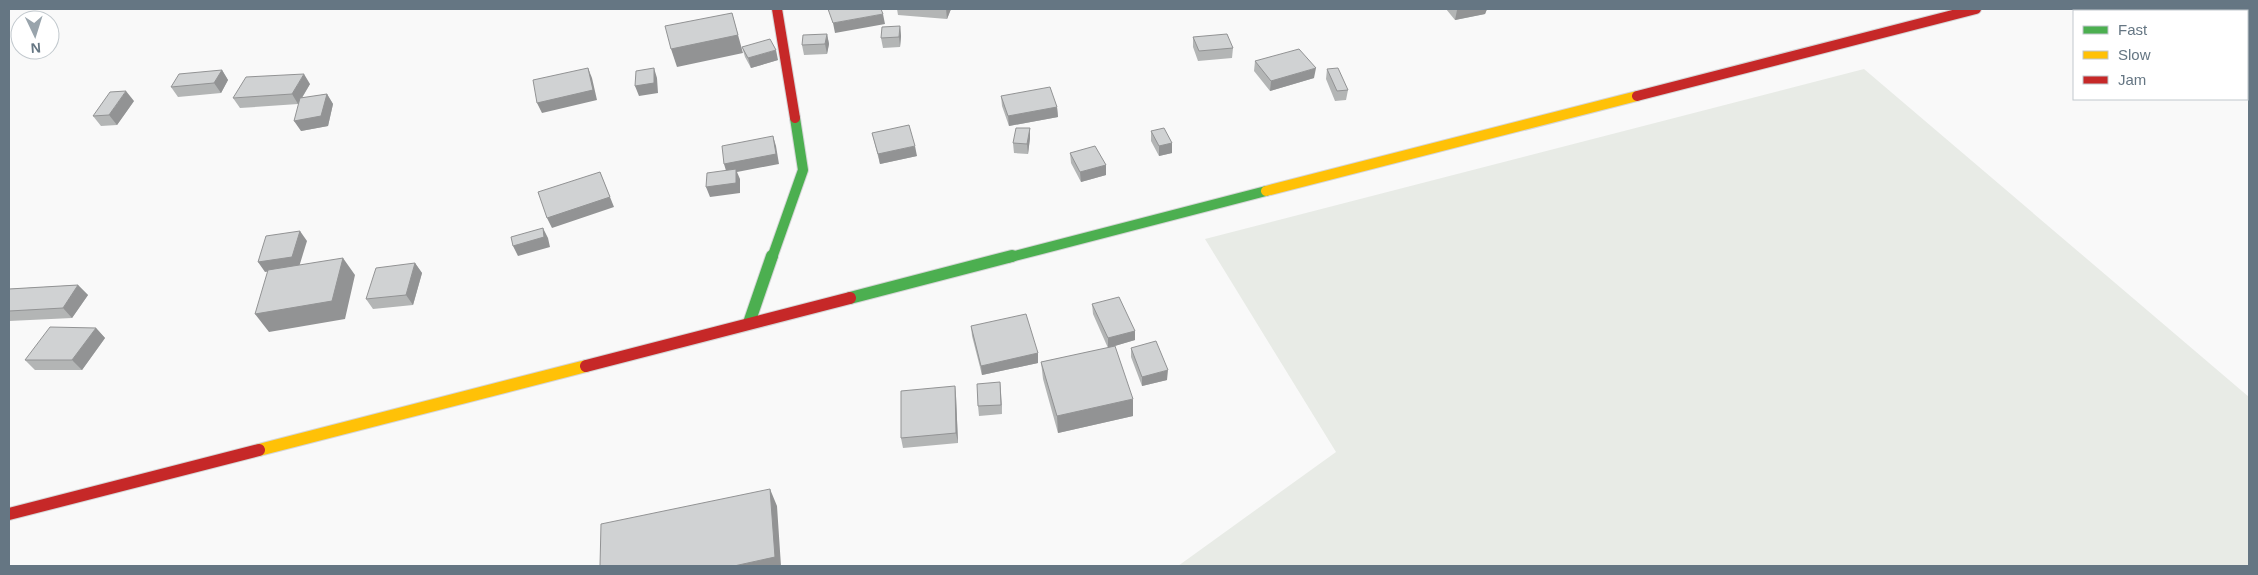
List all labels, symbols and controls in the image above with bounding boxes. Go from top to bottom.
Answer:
north arrow [10,10,60,60]
legend [2073,10,2248,100]
text: Fast [2118,21,2148,38]
text: N [30,40,42,56]
text: Slow [2118,46,2151,63]
text: Jam [2118,71,2146,88]

